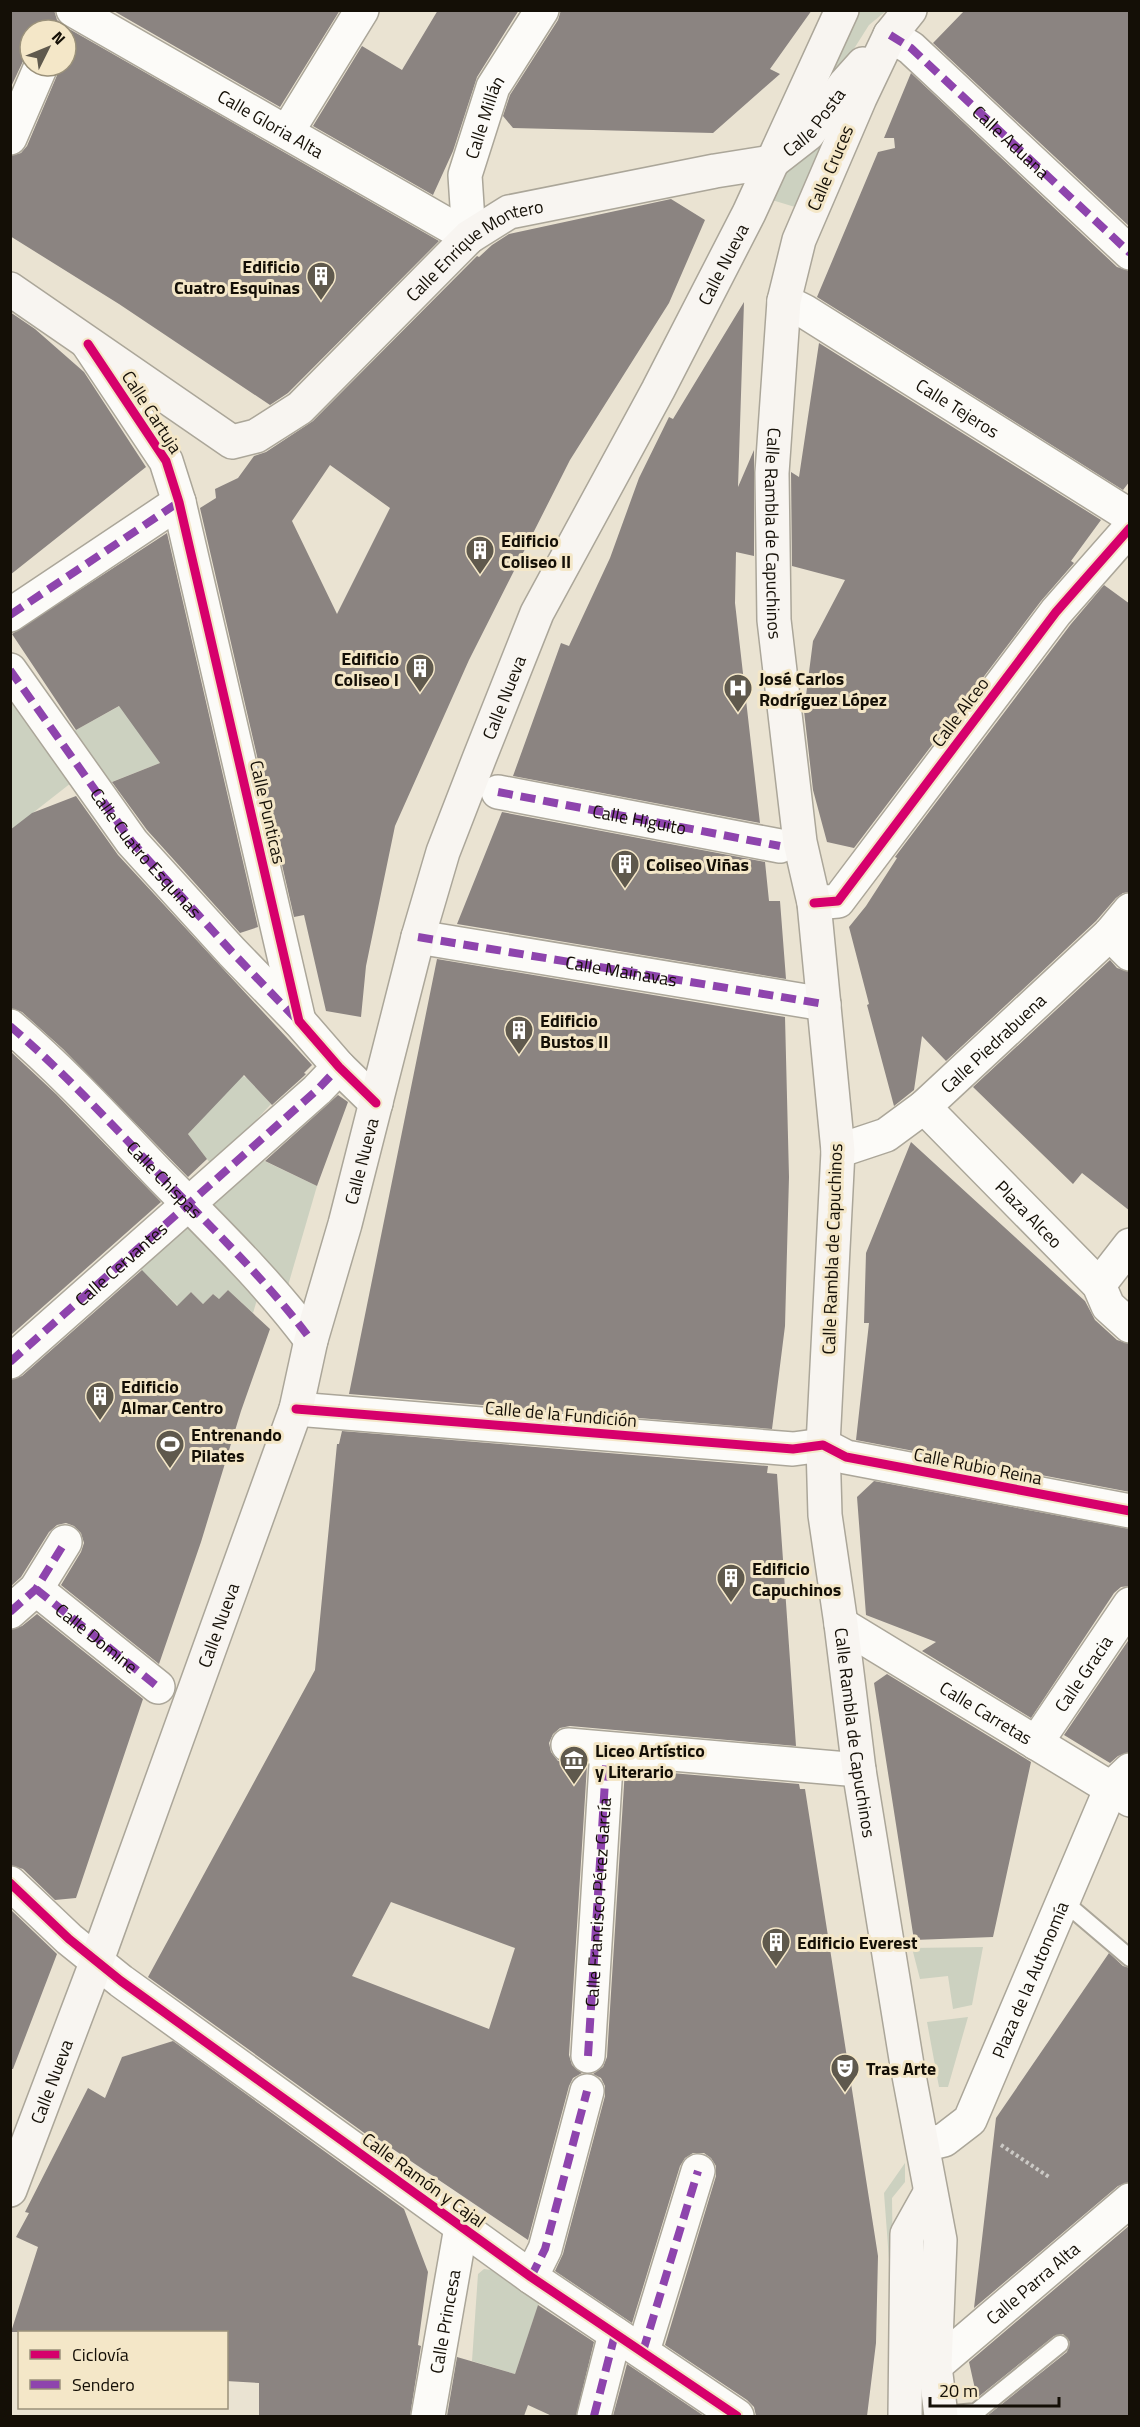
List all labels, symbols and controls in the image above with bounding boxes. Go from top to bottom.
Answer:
north arrow [18,18,78,78]
text: N [46,26,72,50]
street label: Calle Millán [457,70,511,162]
street label: Calle Gloria Alta [213,82,329,165]
street label: Calle Posta [776,82,851,163]
street label: Calle Aduana [966,99,1056,185]
street label: Calle Cruces [800,121,860,215]
street label: Calle Enrique Montero [399,192,546,307]
street label: Calle Nueva [690,219,755,310]
place label: Edificio Cuatro Esquinas [174,253,300,301]
building icon: Edificio Cuatro Esquinas [305,260,337,302]
street label: Calle Cartuja [115,365,189,459]
street label: Calle Tejeros [911,371,1005,444]
street label: Calle Rambla de Capuchinos [758,427,790,641]
place label: Edificio Coliseo II [501,527,571,575]
building icon: Edificio Coliseo II [464,534,496,576]
place label: Edificio Coliseo I [334,645,399,693]
street label: Calle Nueva [475,651,532,743]
building icon: Edificio Coliseo I [404,652,436,694]
place label: José Carlos Rodríguez López [759,665,887,713]
street label: Calle Alceo [925,671,995,753]
hospital icon: José Carlos Rodríguez López [722,672,754,714]
street label: Calle Punticas [243,758,293,866]
street label: Calle Cuatro Esquinas [84,782,208,924]
street label: Calle Higuito [590,797,689,841]
building icon: Coliseo Viñas [609,848,641,890]
place label: Coliseo Viñas [646,851,749,878]
street label: Calle Mainavas [563,948,679,993]
street label: Calle Piedrabuena [934,987,1052,1099]
place label: Edificio Bustos II [540,1007,608,1055]
building icon: Edificio Bustos II [503,1014,535,1056]
street label: Calle Nueva [337,1115,385,1207]
street label: Calle Chispas [121,1134,209,1224]
street label: Calle Rambla de Capuchinos [815,1143,849,1355]
street label: Plaza Alceo [989,1174,1069,1254]
street label: Calle Cervantes [68,1215,173,1312]
place label: Edificio Almar Centro [121,1373,223,1421]
building icon: Edificio Almar Centro [84,1380,116,1422]
street label: Calle de la Fundición [484,1394,638,1434]
place label: Entrenando Pilates [191,1421,282,1469]
sports icon: Entrenando Pilates [154,1428,186,1470]
street label: Calle Rubio Reina [911,1440,1045,1492]
place label: Edificio Capuchinos [752,1555,841,1603]
building icon: Edificio Capuchinos [715,1562,747,1604]
street label: Calle Nueva [190,1579,246,1671]
street label: Calle Domine [50,1596,144,1679]
street label: Calle Rambla de Capuchinos [828,1626,883,1840]
street label: Calle Gracia [1047,1630,1119,1717]
street label: Calle Carretas [935,1674,1038,1751]
place label: Liceo Artístico y Literario [595,1737,705,1785]
museum icon: Liceo Artístico y Literario [558,1744,590,1786]
street label: Calle Francisco Pérez García [578,1797,617,2008]
street label: Plaza de la Autonomía [984,1897,1075,2062]
building icon: Edificio Everest [760,1926,792,1968]
place label: Edificio Everest [797,1929,918,1956]
street label: Calle Nueva [23,2035,79,2128]
theatre icon: Tras Arte [829,2052,861,2094]
place label: Tras Arte [866,2055,936,2082]
street label: Calle Ramón y Cajal [357,2126,491,2234]
street label: Calle Parra Alta [980,2235,1085,2331]
street label: Calle Princesa [422,2267,467,2375]
legend [18,2331,228,2409]
text: Ciclovía [72,2341,129,2368]
scale bar [930,2370,1059,2408]
text: Sendero [72,2371,135,2398]
text: 20 m [939,2377,978,2404]

